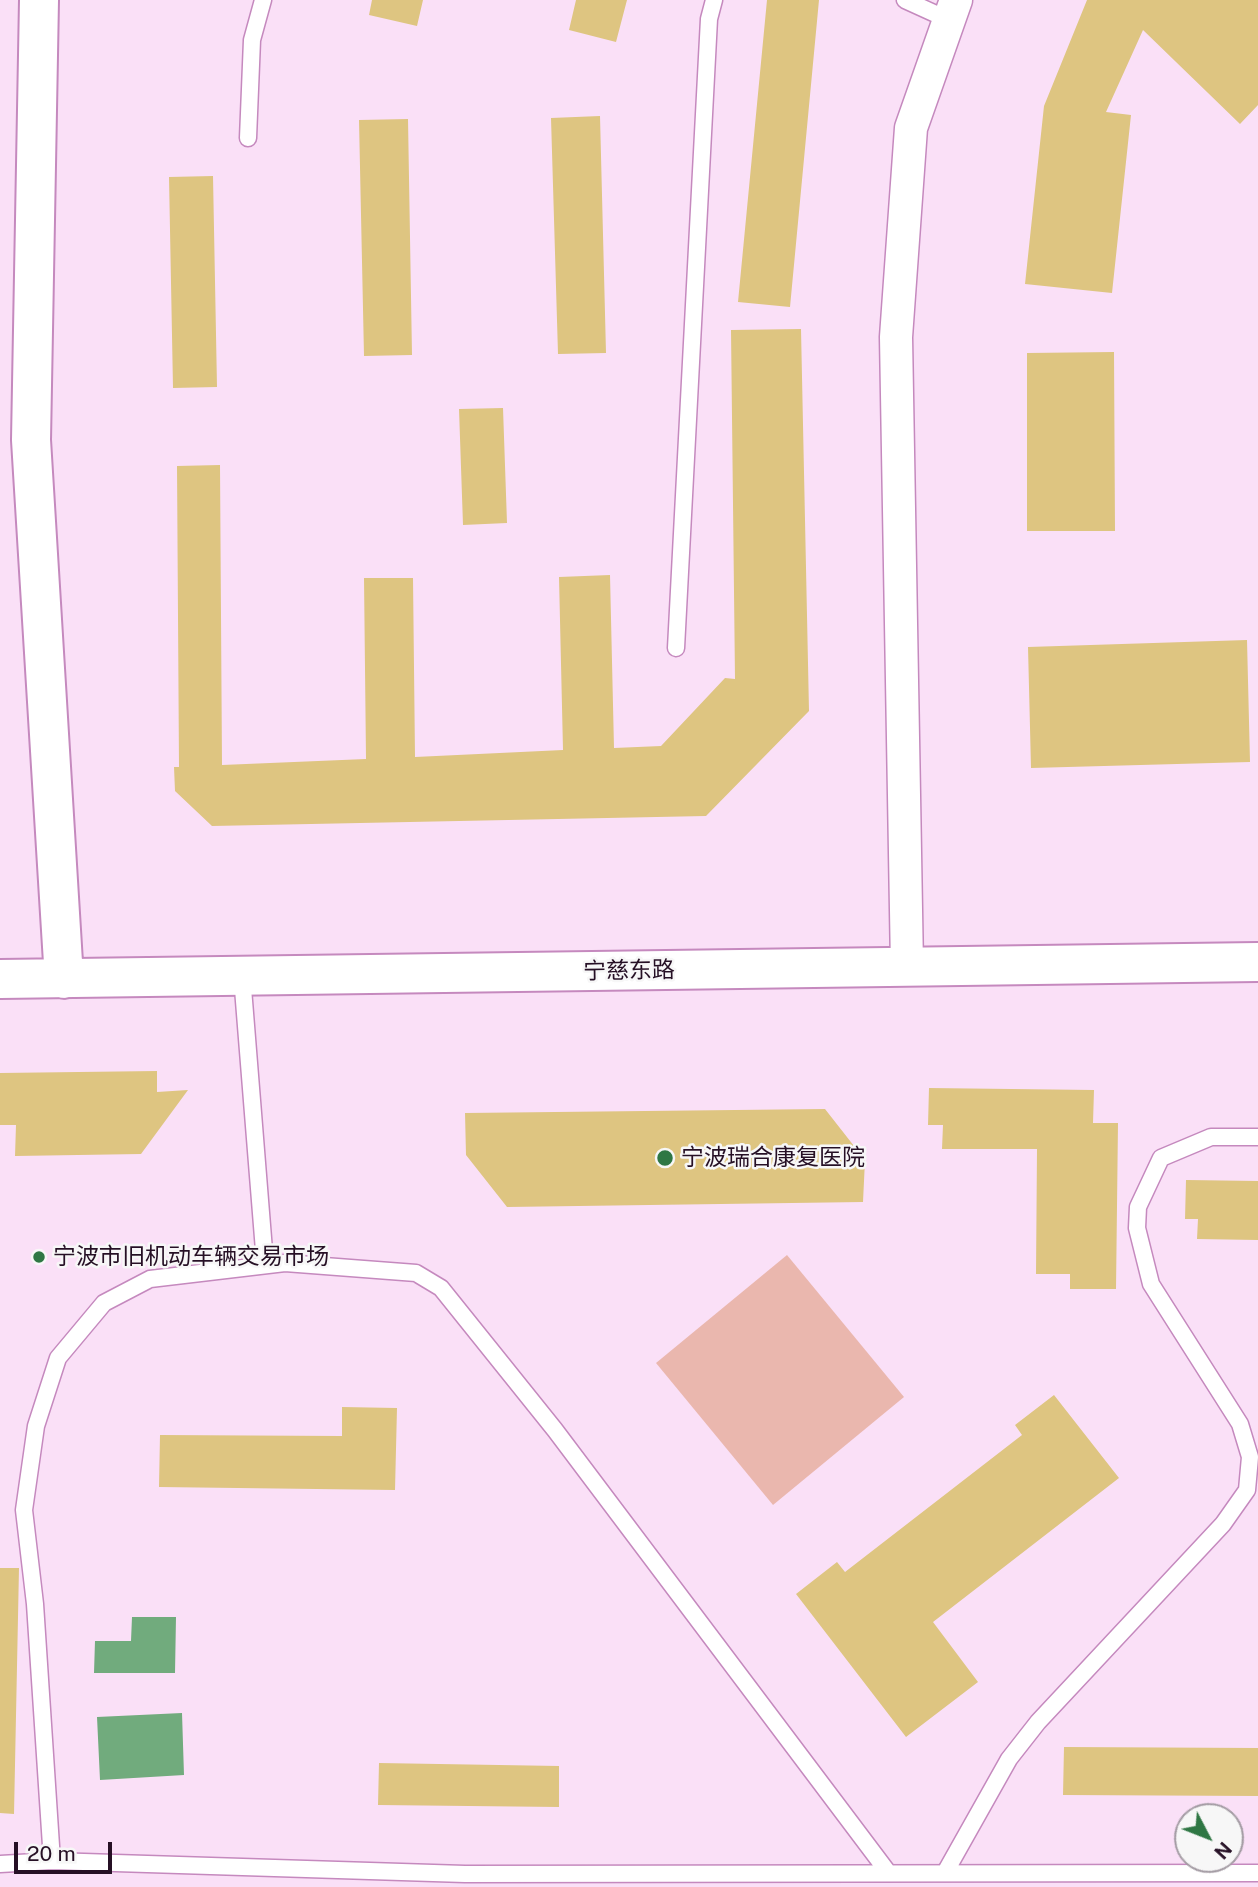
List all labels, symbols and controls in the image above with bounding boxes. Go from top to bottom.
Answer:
street label: 宁慈东路 [583,956,675,986]
place label: 宁波瑞合康复医院 [681,1144,865,1172]
marker: 宁波瑞合康复医院 [655,1148,675,1168]
place label: 宁波市旧机动车辆交易市场 [53,1243,329,1271]
marker: 宁波市旧机动车辆交易市场 [31,1249,47,1265]
north arrow [1174,1803,1244,1873]
scale bar [18,1828,116,1872]
text: N [1210,1838,1236,1864]
text: 20 m [27,1841,76,1866]

